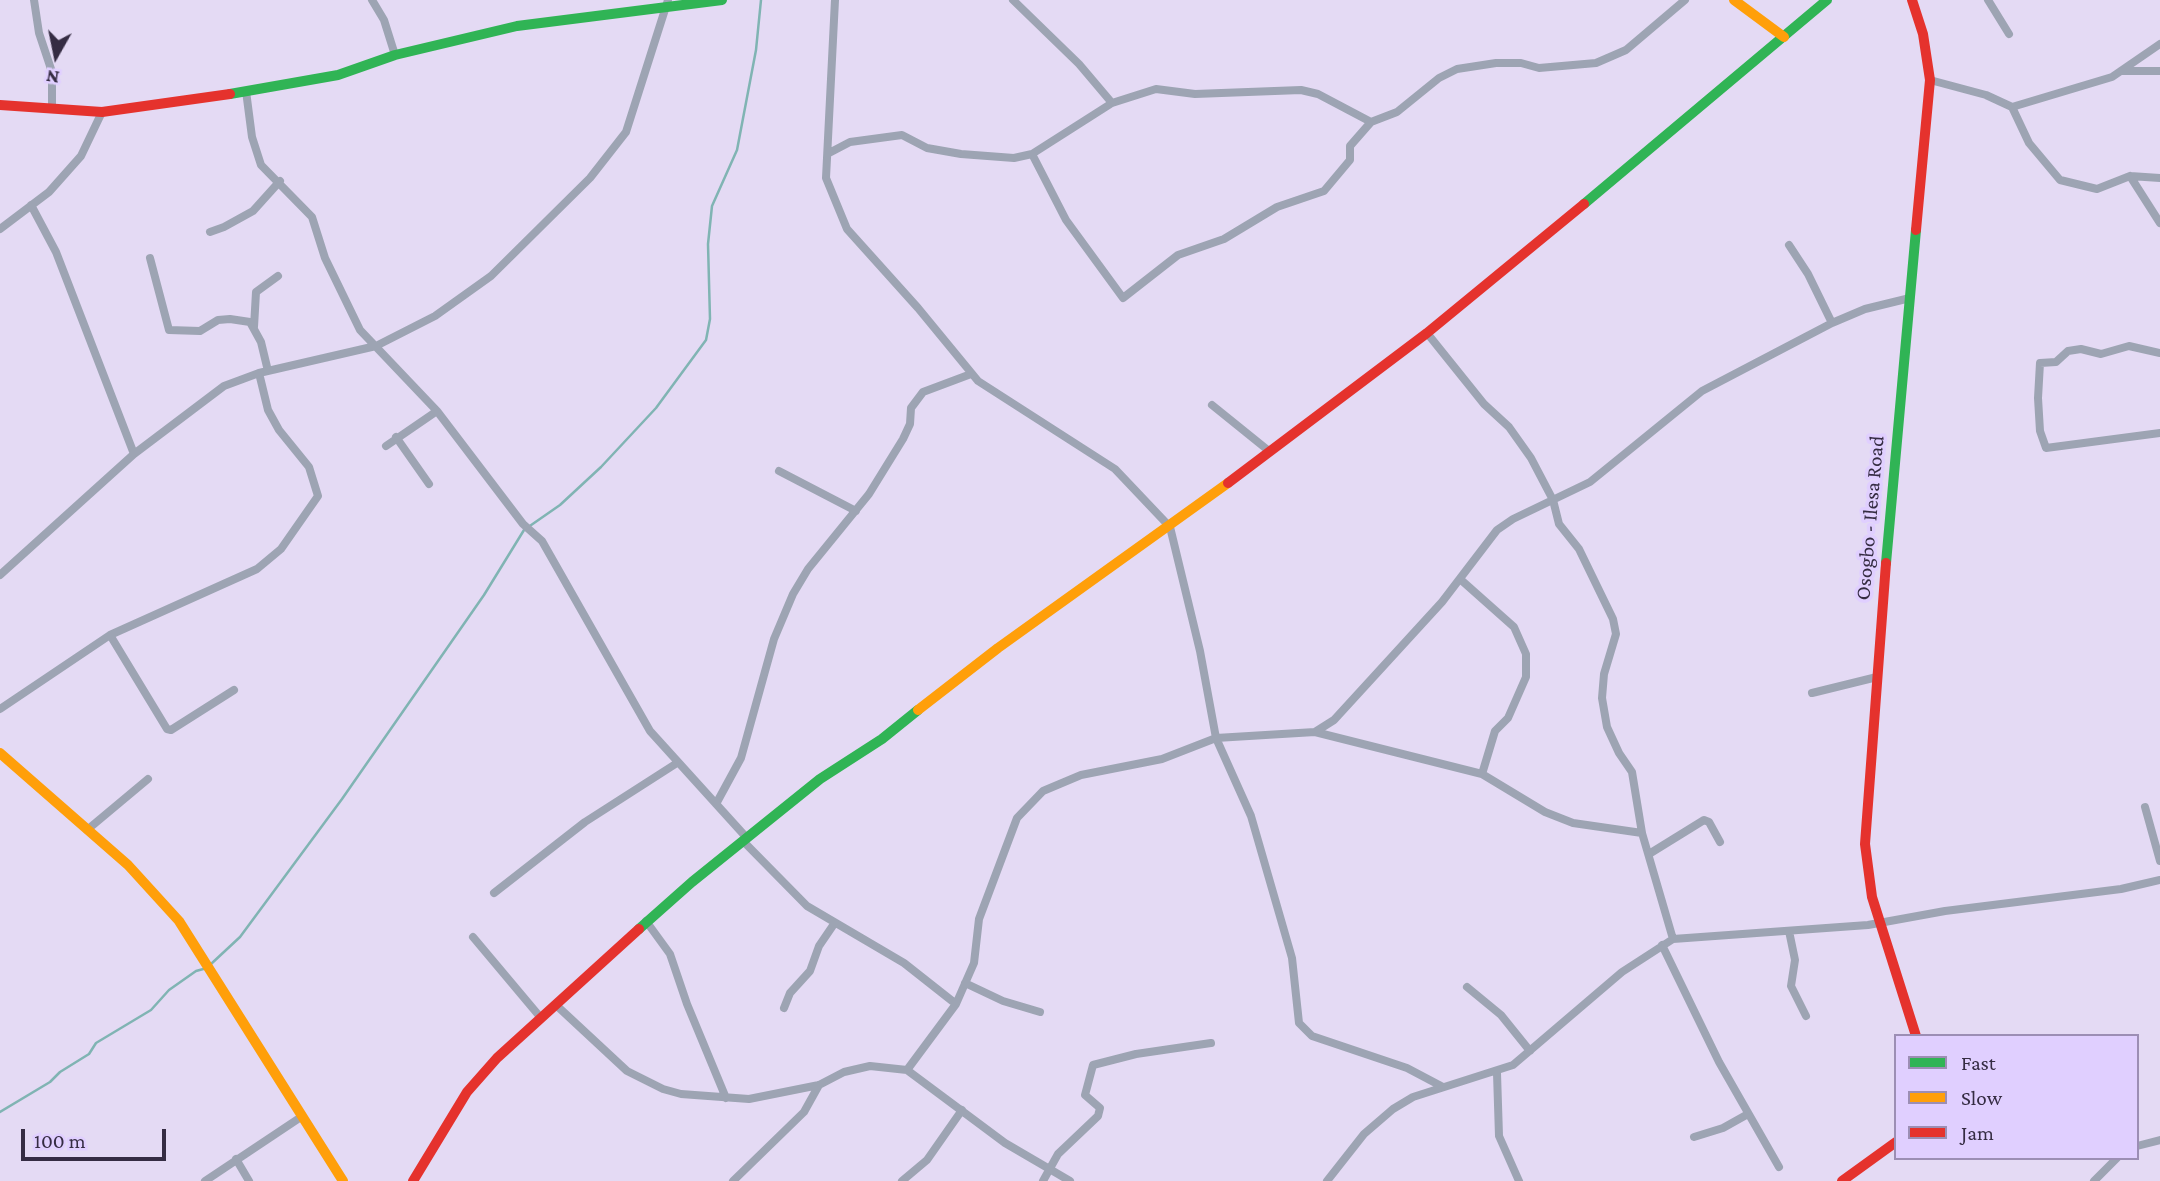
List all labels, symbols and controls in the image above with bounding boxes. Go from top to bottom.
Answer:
north arrow [21,21,91,91]
text: N [45,66,61,89]
street label: Osogbo - Ilesa Road [1850,435,1890,601]
legend [1894,1034,2139,1160]
text: Fast [1961,1051,1996,1075]
text: Slow [1961,1086,2002,1110]
scale bar [24,1114,170,1158]
text: Jam [1961,1121,1994,1145]
text: 100 m [34,1129,86,1153]

